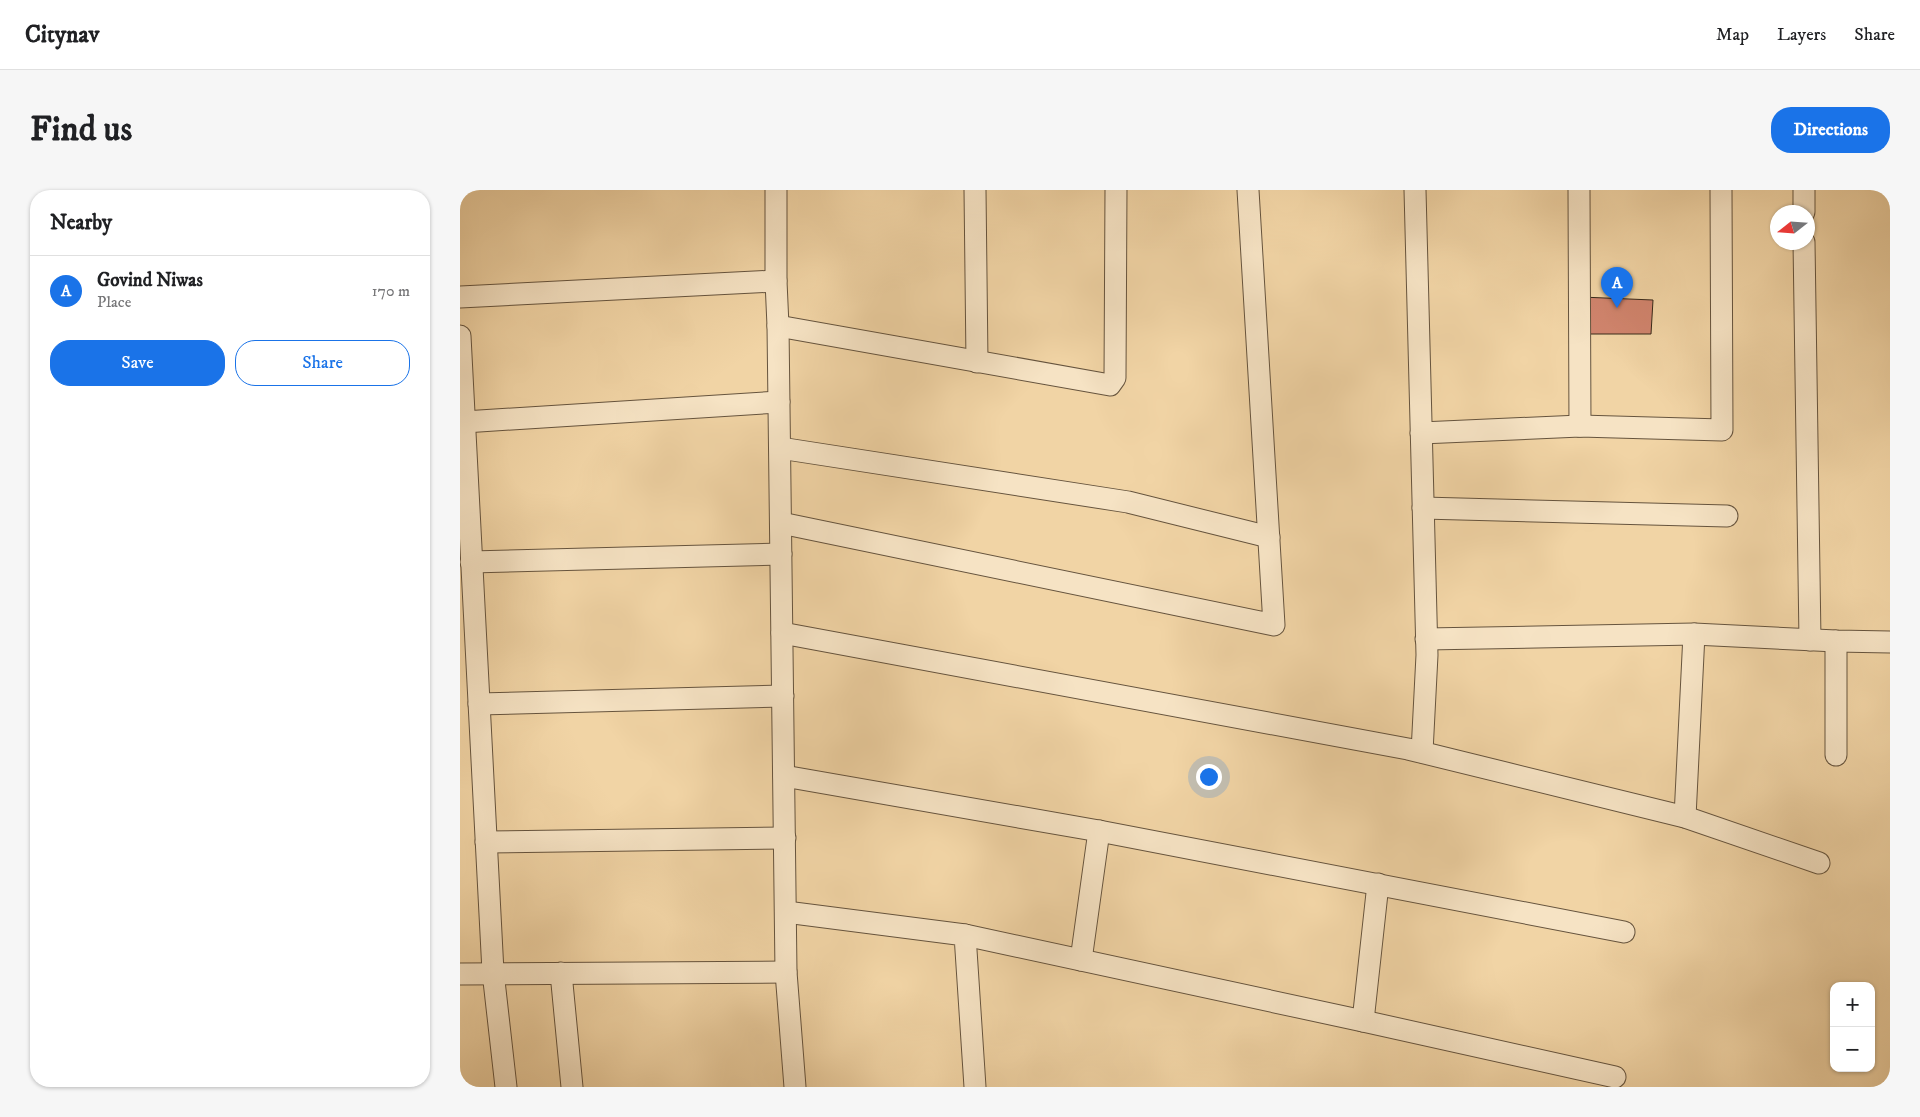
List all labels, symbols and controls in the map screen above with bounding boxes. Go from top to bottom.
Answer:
text: Citynav [25,20,99,50]
text: Map [1716,24,1749,46]
text: Layers [1777,24,1826,46]
text: Share [1854,24,1895,46]
button: Directions [1771,107,1890,153]
text: Find us [30,108,132,152]
north arrow [1770,205,1815,250]
text: Nearby [50,210,112,236]
pin: A [1601,267,1633,308]
text: Govind Niwas [97,269,203,292]
text: A [61,281,71,301]
text: 170 m [372,281,410,301]
text: Place [97,292,131,312]
button: Save [50,340,225,386]
button: Share [235,340,410,386]
your location [1196,764,1222,790]
map controls [1830,982,1875,1072]
button: + [1830,982,1875,1027]
button: − [1830,1027,1875,1072]

